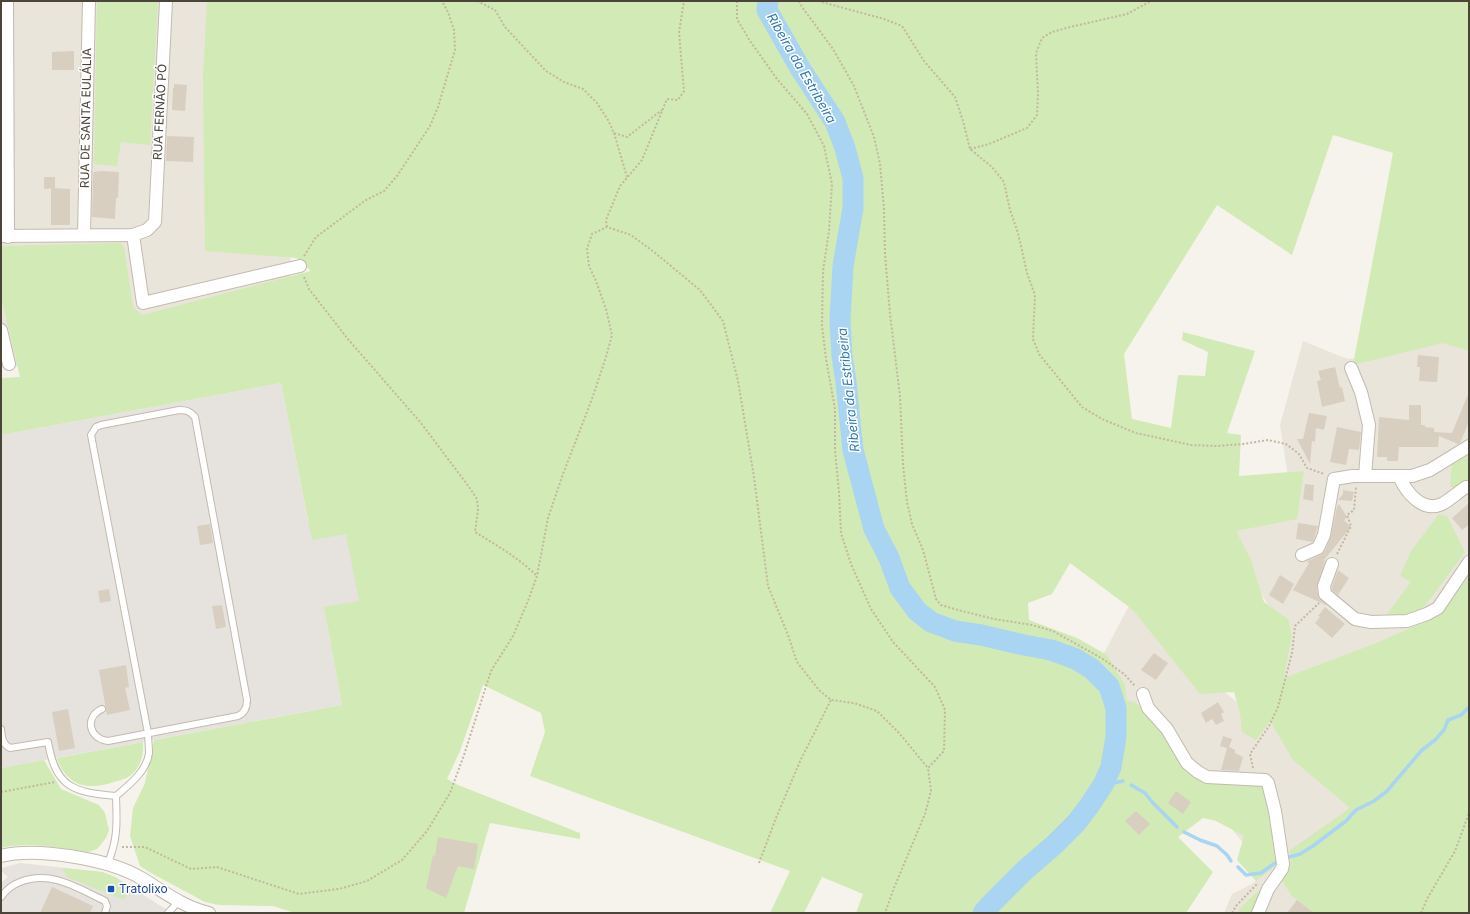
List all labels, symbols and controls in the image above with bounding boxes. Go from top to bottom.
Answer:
water label: Ribeira da Estribeira [764,10,840,126]
street label: RUA DE SANTA EULÁLIA [77,48,94,188]
street label: RUA FERNÃO PÓ [149,63,170,161]
water label: Ribeira da Estribeira [834,327,862,453]
place label: Tratolixo [119,881,168,896]
marker: Tratolixo [106,884,116,894]

